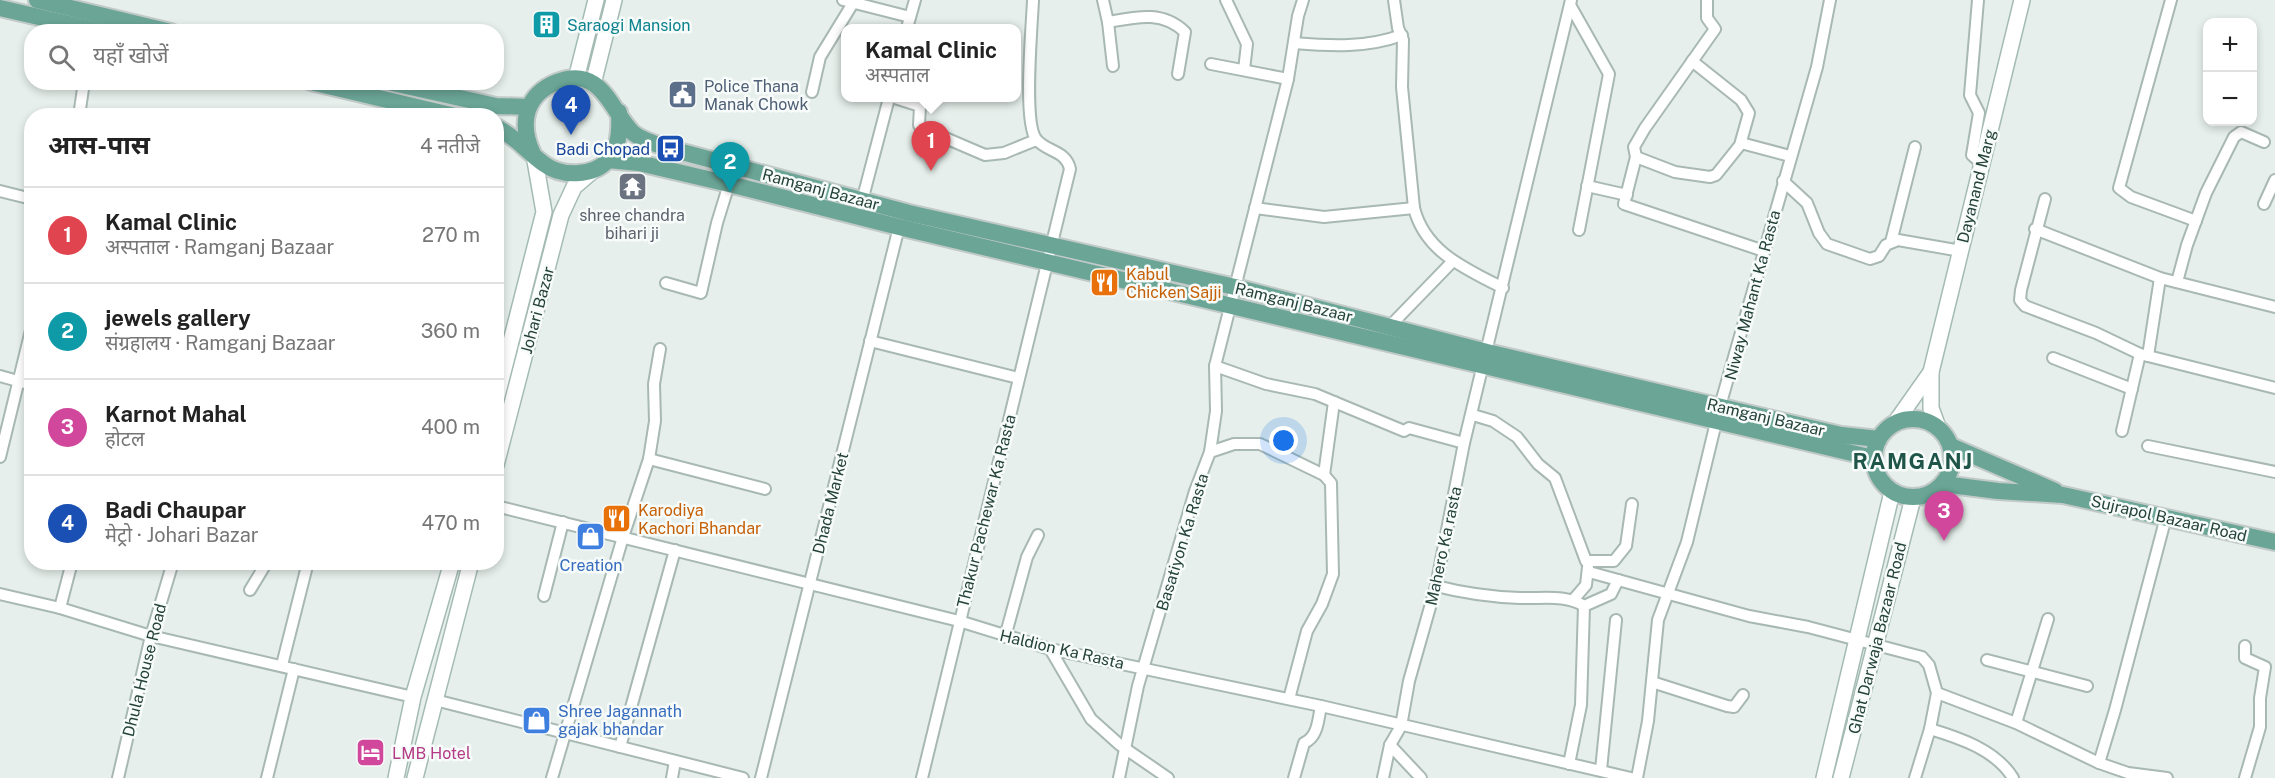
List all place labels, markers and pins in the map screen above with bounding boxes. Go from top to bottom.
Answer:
building icon: Saraogi Mansion [530,9,562,41]
place label: Saraogi Mansion [567,16,691,35]
place label: Police Thana Manak Chowk [704,77,809,114]
public building icon: Police Thana Manak Chowk [667,79,699,111]
pin: 4 [552,86,590,135]
pin: 1 [912,122,950,171]
bus stop icon: Badi Chopad [655,133,687,165]
place label: Badi Chopad [556,140,650,159]
pin: 2 [710,142,750,192]
temple icon: shree chandra bihari ji [616,171,648,203]
place label: shree chandra bihari ji [579,206,685,243]
place label: Kabul Chicken Sajji [1126,265,1222,302]
restaurant icon: Kabul Chicken Sajji [1089,267,1121,299]
pin: 3 [1924,492,1964,541]
place label: Karodiya Kachori Bhandar [638,501,761,538]
restaurant icon: Karodiya Kachori Bhandar [601,503,633,535]
shop icon: Creation [575,521,607,553]
place label: Creation [559,556,623,575]
place label: Shree Jagannath gajak bhandar [558,702,682,739]
shop icon: Shree Jagannath gajak bhandar [521,704,553,736]
hotel icon: LMB Hotel [355,737,387,769]
place label: LMB Hotel [392,744,471,763]

